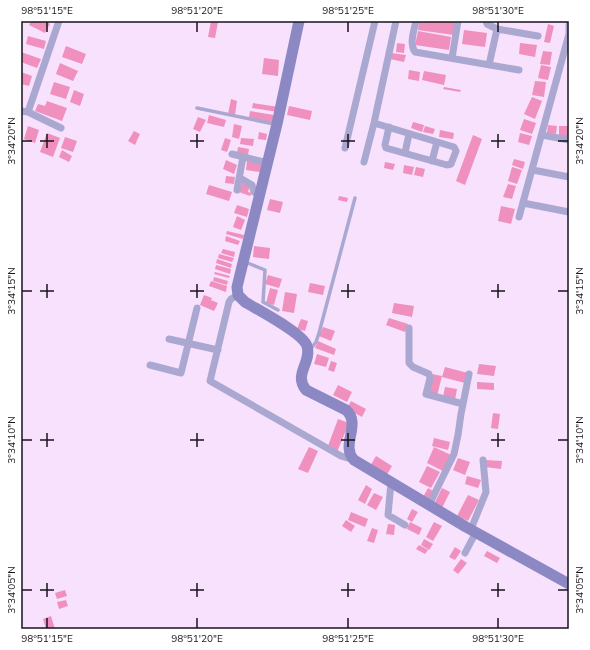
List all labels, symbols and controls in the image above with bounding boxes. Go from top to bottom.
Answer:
text: 98°51'15"E [21,4,73,17]
text: 98°51'20"E [171,4,223,17]
text: 98°51'25"E [322,4,374,17]
text: 98°51'30"E [472,4,524,17]
text: 3°34'20"N [5,117,18,165]
text: 3°34'20"N [573,117,586,165]
text: 3°34'15"N [5,267,18,315]
text: 3°34'15"N [573,267,586,315]
text: 3°34'10"N [5,416,18,464]
text: 3°34'10"N [573,416,586,464]
text: 3°34'05"N [5,566,18,614]
text: 3°34'05"N [573,566,586,614]
text: 98°51'15"E [21,632,73,645]
text: 98°51'20"E [171,632,223,645]
text: 98°51'25"E [322,632,374,645]
text: 98°51'30"E [472,632,524,645]

